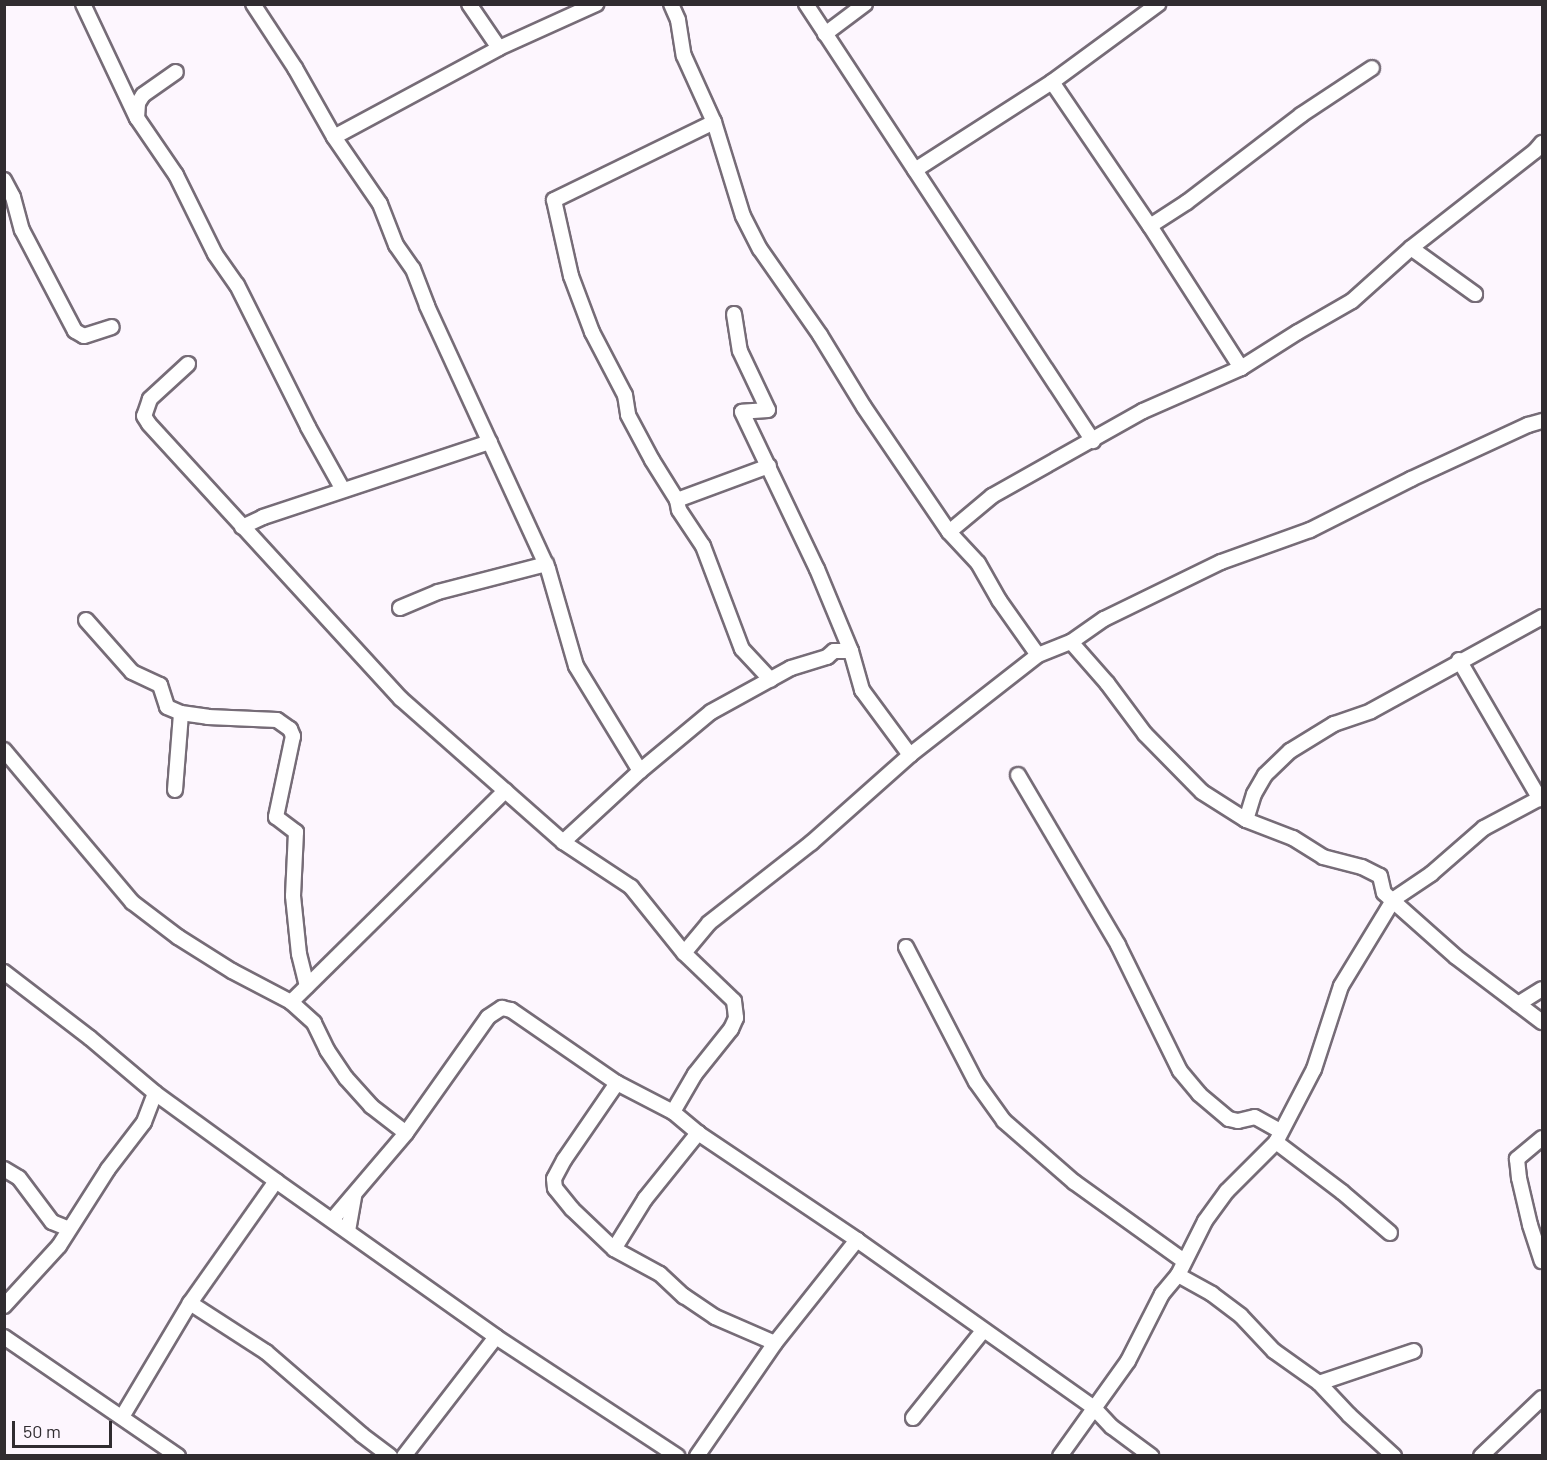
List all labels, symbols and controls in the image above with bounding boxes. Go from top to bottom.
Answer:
scale bar [15,1409,116,1447]
text: 50 m [23,1420,61,1442]

